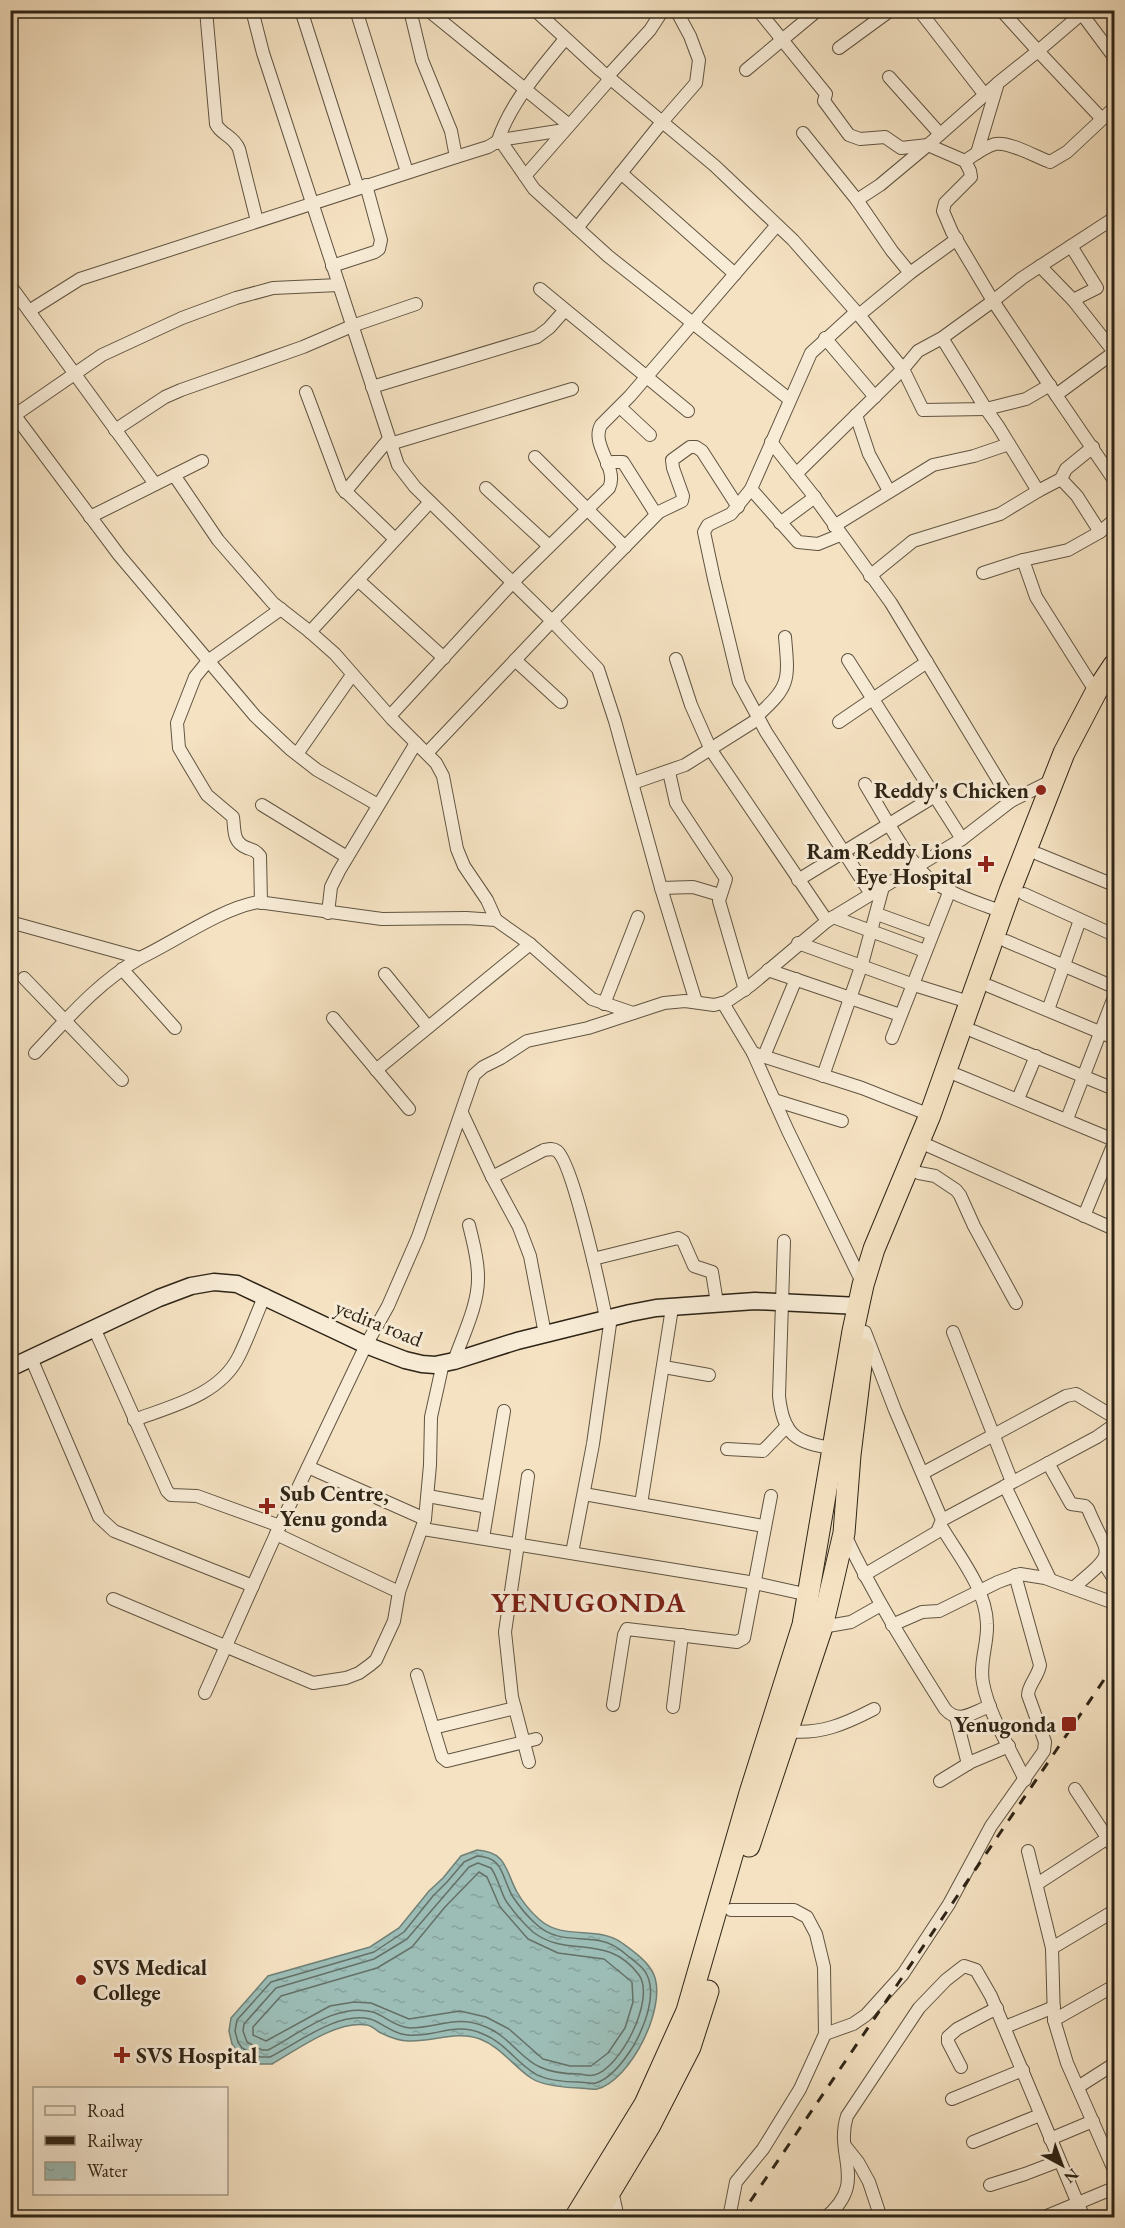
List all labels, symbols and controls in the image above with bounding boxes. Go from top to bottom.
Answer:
place label: Reddy's Chicken [874,776,1030,805]
marker: Reddy's Chicken [1034,783,1048,797]
place label: Ram Reddy Lions Eye Hospital [807,837,972,891]
marker: Ram Reddy Lions Eye Hospital [977,855,995,873]
street label: yedira road [331,1292,428,1354]
place label: Sub Centre, Yenu gonda [280,1479,389,1533]
marker: Sub Centre, Yenu gonda [258,1497,276,1515]
district label: YENUGONDA [491,1584,687,1620]
place label: Yenugonda [954,1710,1056,1739]
marker: Yenugonda [1060,1715,1078,1733]
place label: SVS Medical College [93,1953,207,2007]
marker: SVS Medical College [74,1973,88,1987]
place label: SVS Hospital [136,2041,257,2070]
marker: SVS Hospital [113,2046,131,2064]
legend [33,2087,228,2195]
text: Road [87,2099,126,2122]
text: Railway [87,2129,143,2152]
north arrow [1032,2135,1092,2195]
text: Water [87,2159,128,2182]
text: N [1060,2164,1083,2188]

